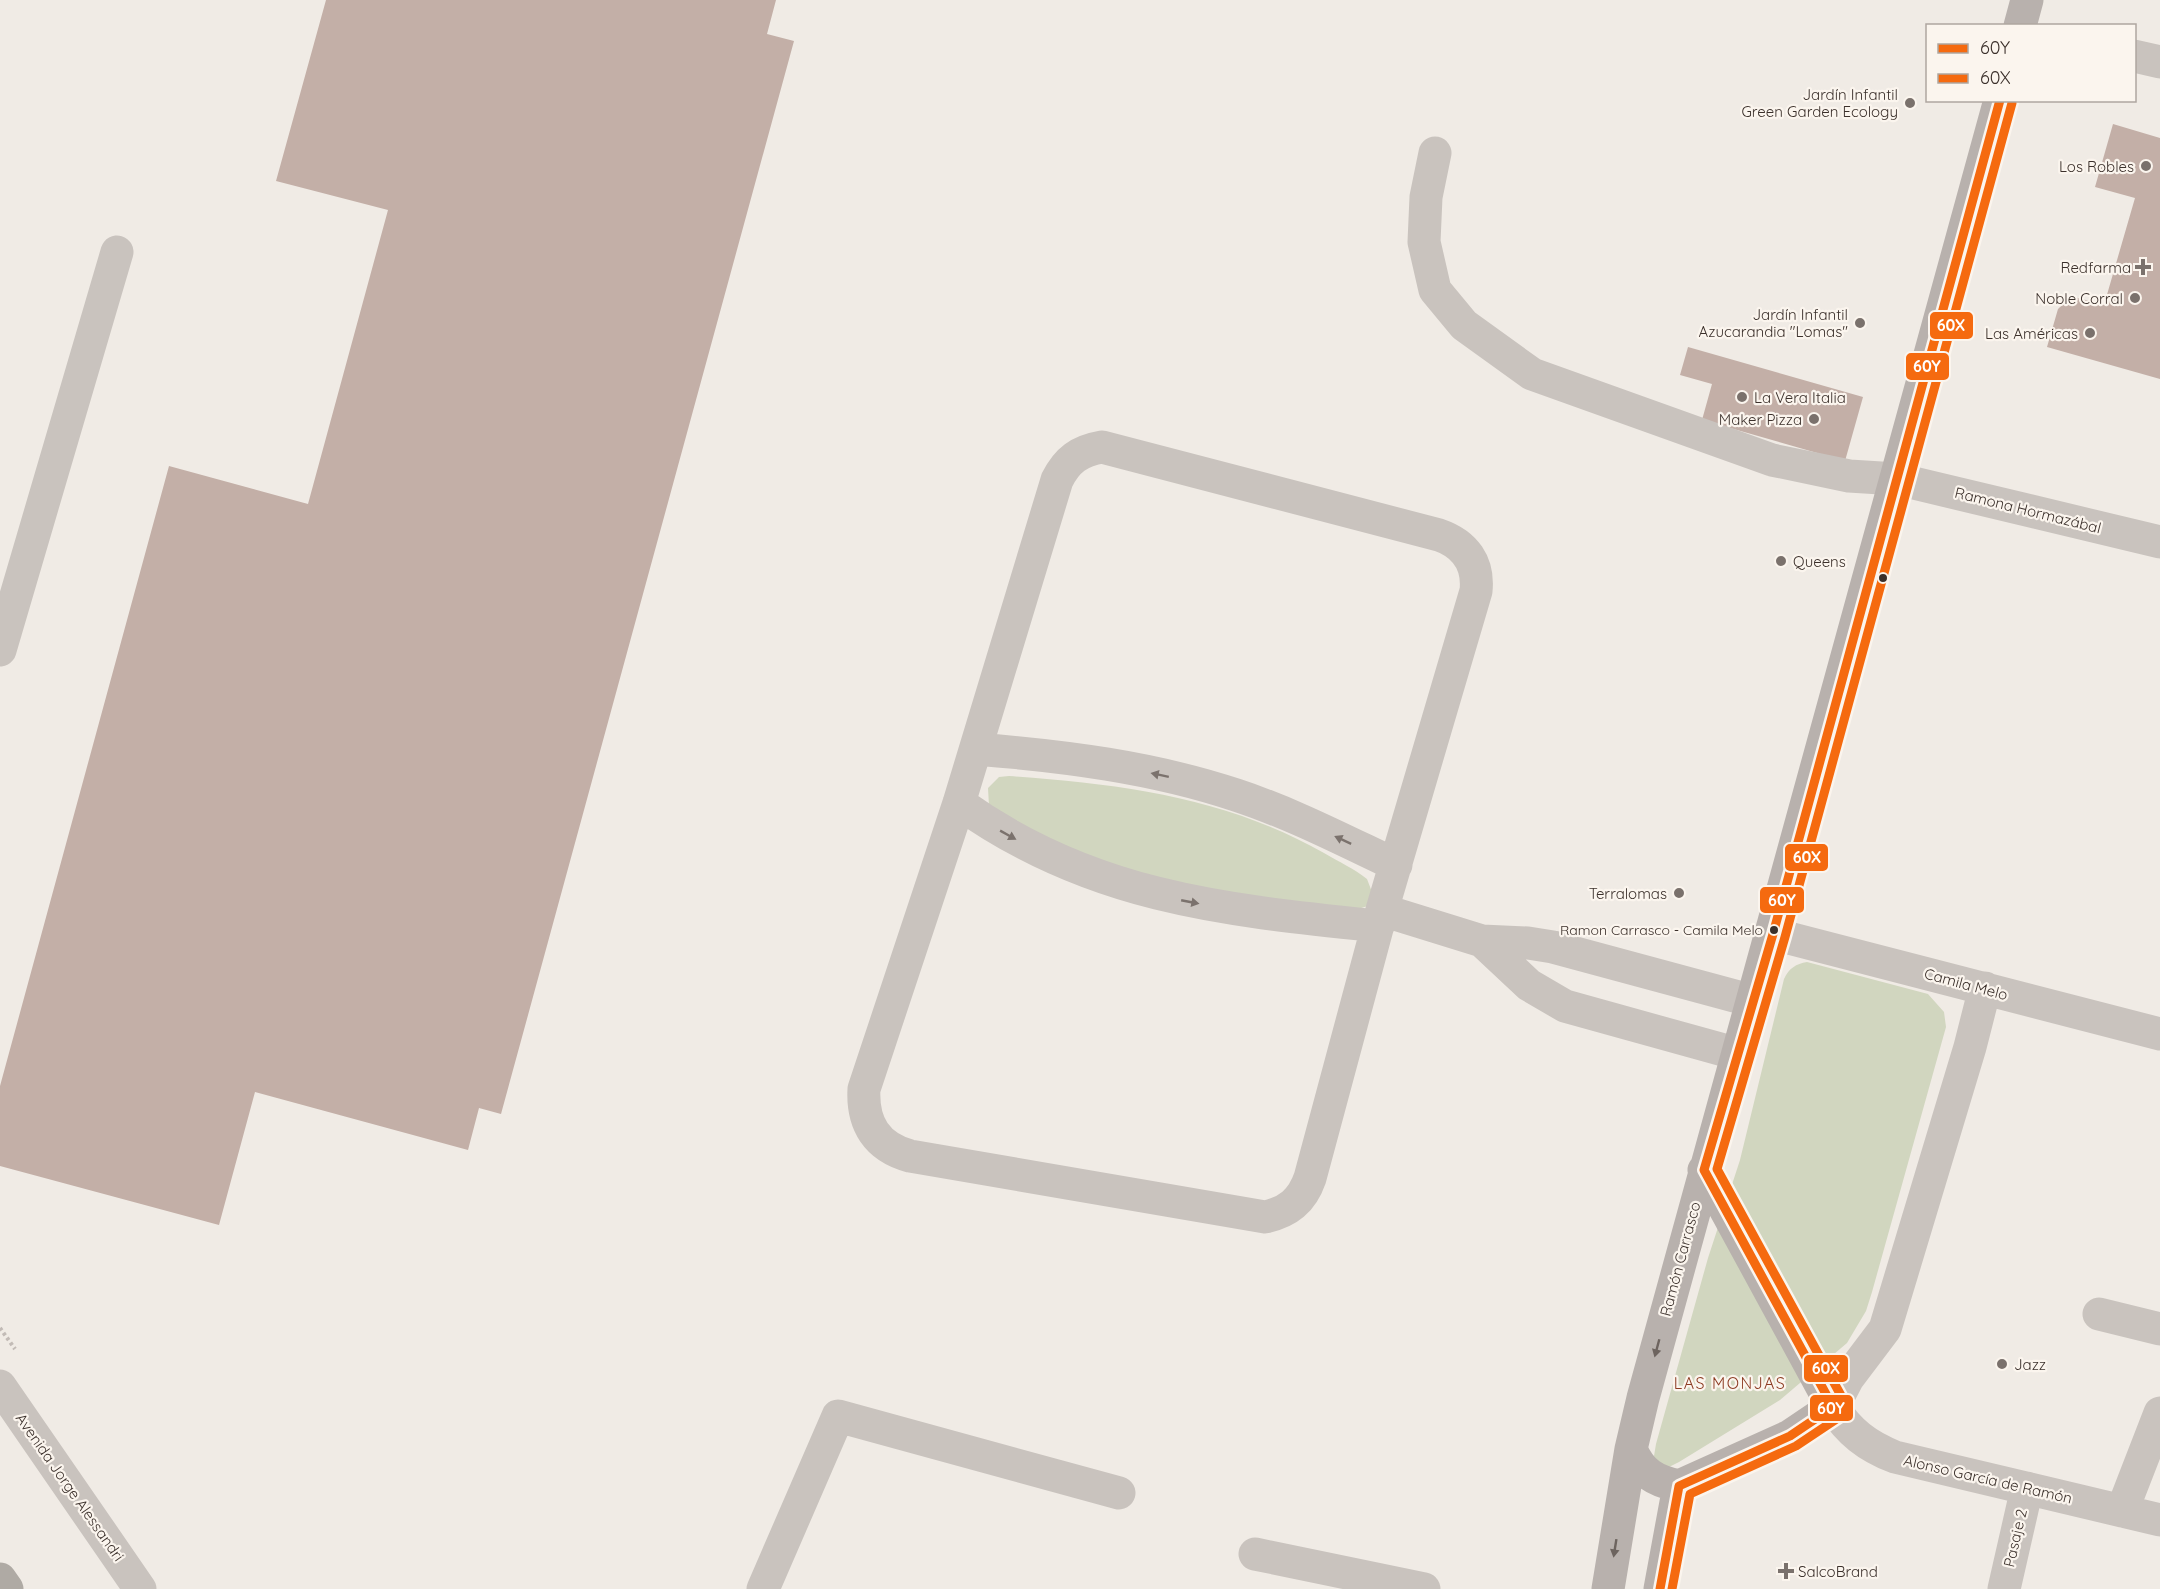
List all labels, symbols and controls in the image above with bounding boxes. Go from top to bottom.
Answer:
legend [1926,24,2136,102]
text: 60Y [1980,36,2010,59]
text: 60X [1980,66,2011,89]
place label: Jardín Infantil Green Garden Ecology [1741,85,1898,121]
marker: Jardín Infantil Green Garden Ecology [1903,96,1917,110]
place label: Los Robles [2059,157,2134,176]
marker: Los Robles [2139,159,2153,173]
place label: Redfarma [2060,258,2131,277]
marker: Redfarma [2136,260,2150,274]
place label: Noble Corral [2035,289,2123,308]
marker: Noble Corral [2128,291,2142,305]
place label: Jardín Infantil Azucarandia "Lomas" [1699,305,1848,341]
line badge: 60X [1929,311,1974,340]
text: 60X [1937,315,1965,335]
marker: Jardín Infantil Azucarandia "Lomas" [1853,316,1867,330]
place label: Las Américas [1985,324,2078,343]
marker: Las Américas [2083,326,2097,340]
line badge: 60Y [1905,352,1950,381]
text: 60Y [1913,356,1941,376]
place label: La Vera Italia [1754,388,1846,407]
marker: La Vera Italia [1735,390,1749,404]
place label: Maker Pizza [1719,410,1802,429]
marker: Maker Pizza [1807,412,1821,426]
street label: Ramona Hormazábal [1953,483,2103,537]
place label: Queens [1793,552,1846,571]
marker: Queens [1774,554,1788,568]
unlabelled marker [1877,572,1889,584]
one-way arrow [1150,770,1169,779]
one-way arrow [1000,830,1016,841]
one-way arrow [1334,835,1351,844]
line badge: 60X [1784,843,1829,872]
text: 60X [1793,847,1821,867]
place label: Terralomas [1589,884,1667,903]
marker: Terralomas [1672,886,1686,900]
line badge: 60Y [1759,886,1805,914]
text: 60Y [1768,890,1796,910]
one-way arrow [1181,898,1200,907]
place label: Ramon Carrasco - Camila Melo [1560,921,1763,939]
marker: Ramon Carrasco - Camila Melo [1768,924,1780,936]
street label: Camila Melo [1922,964,2010,1004]
street label: Ramón Carrasco [1656,1200,1704,1318]
one-way arrow [1652,1339,1661,1357]
line badge: 60X [1803,1354,1849,1383]
place label: Jazz [2014,1355,2046,1374]
marker: Jazz [1995,1357,2009,1371]
text: 60X [1812,1358,1840,1378]
district label: LAS MONJAS [1674,1373,1786,1393]
line badge: 60Y [1809,1394,1854,1422]
text: 60Y [1817,1398,1845,1418]
street label: Avenida Jorge Alessandri [12,1409,128,1565]
street label: Alonso García de Ramón [1902,1450,2074,1508]
street label: Pasaje 2 [1999,1507,2031,1569]
one-way arrow [1610,1539,1619,1558]
place label: SalcoBrand [1798,1562,1878,1581]
marker: SalcoBrand [1779,1564,1793,1578]

